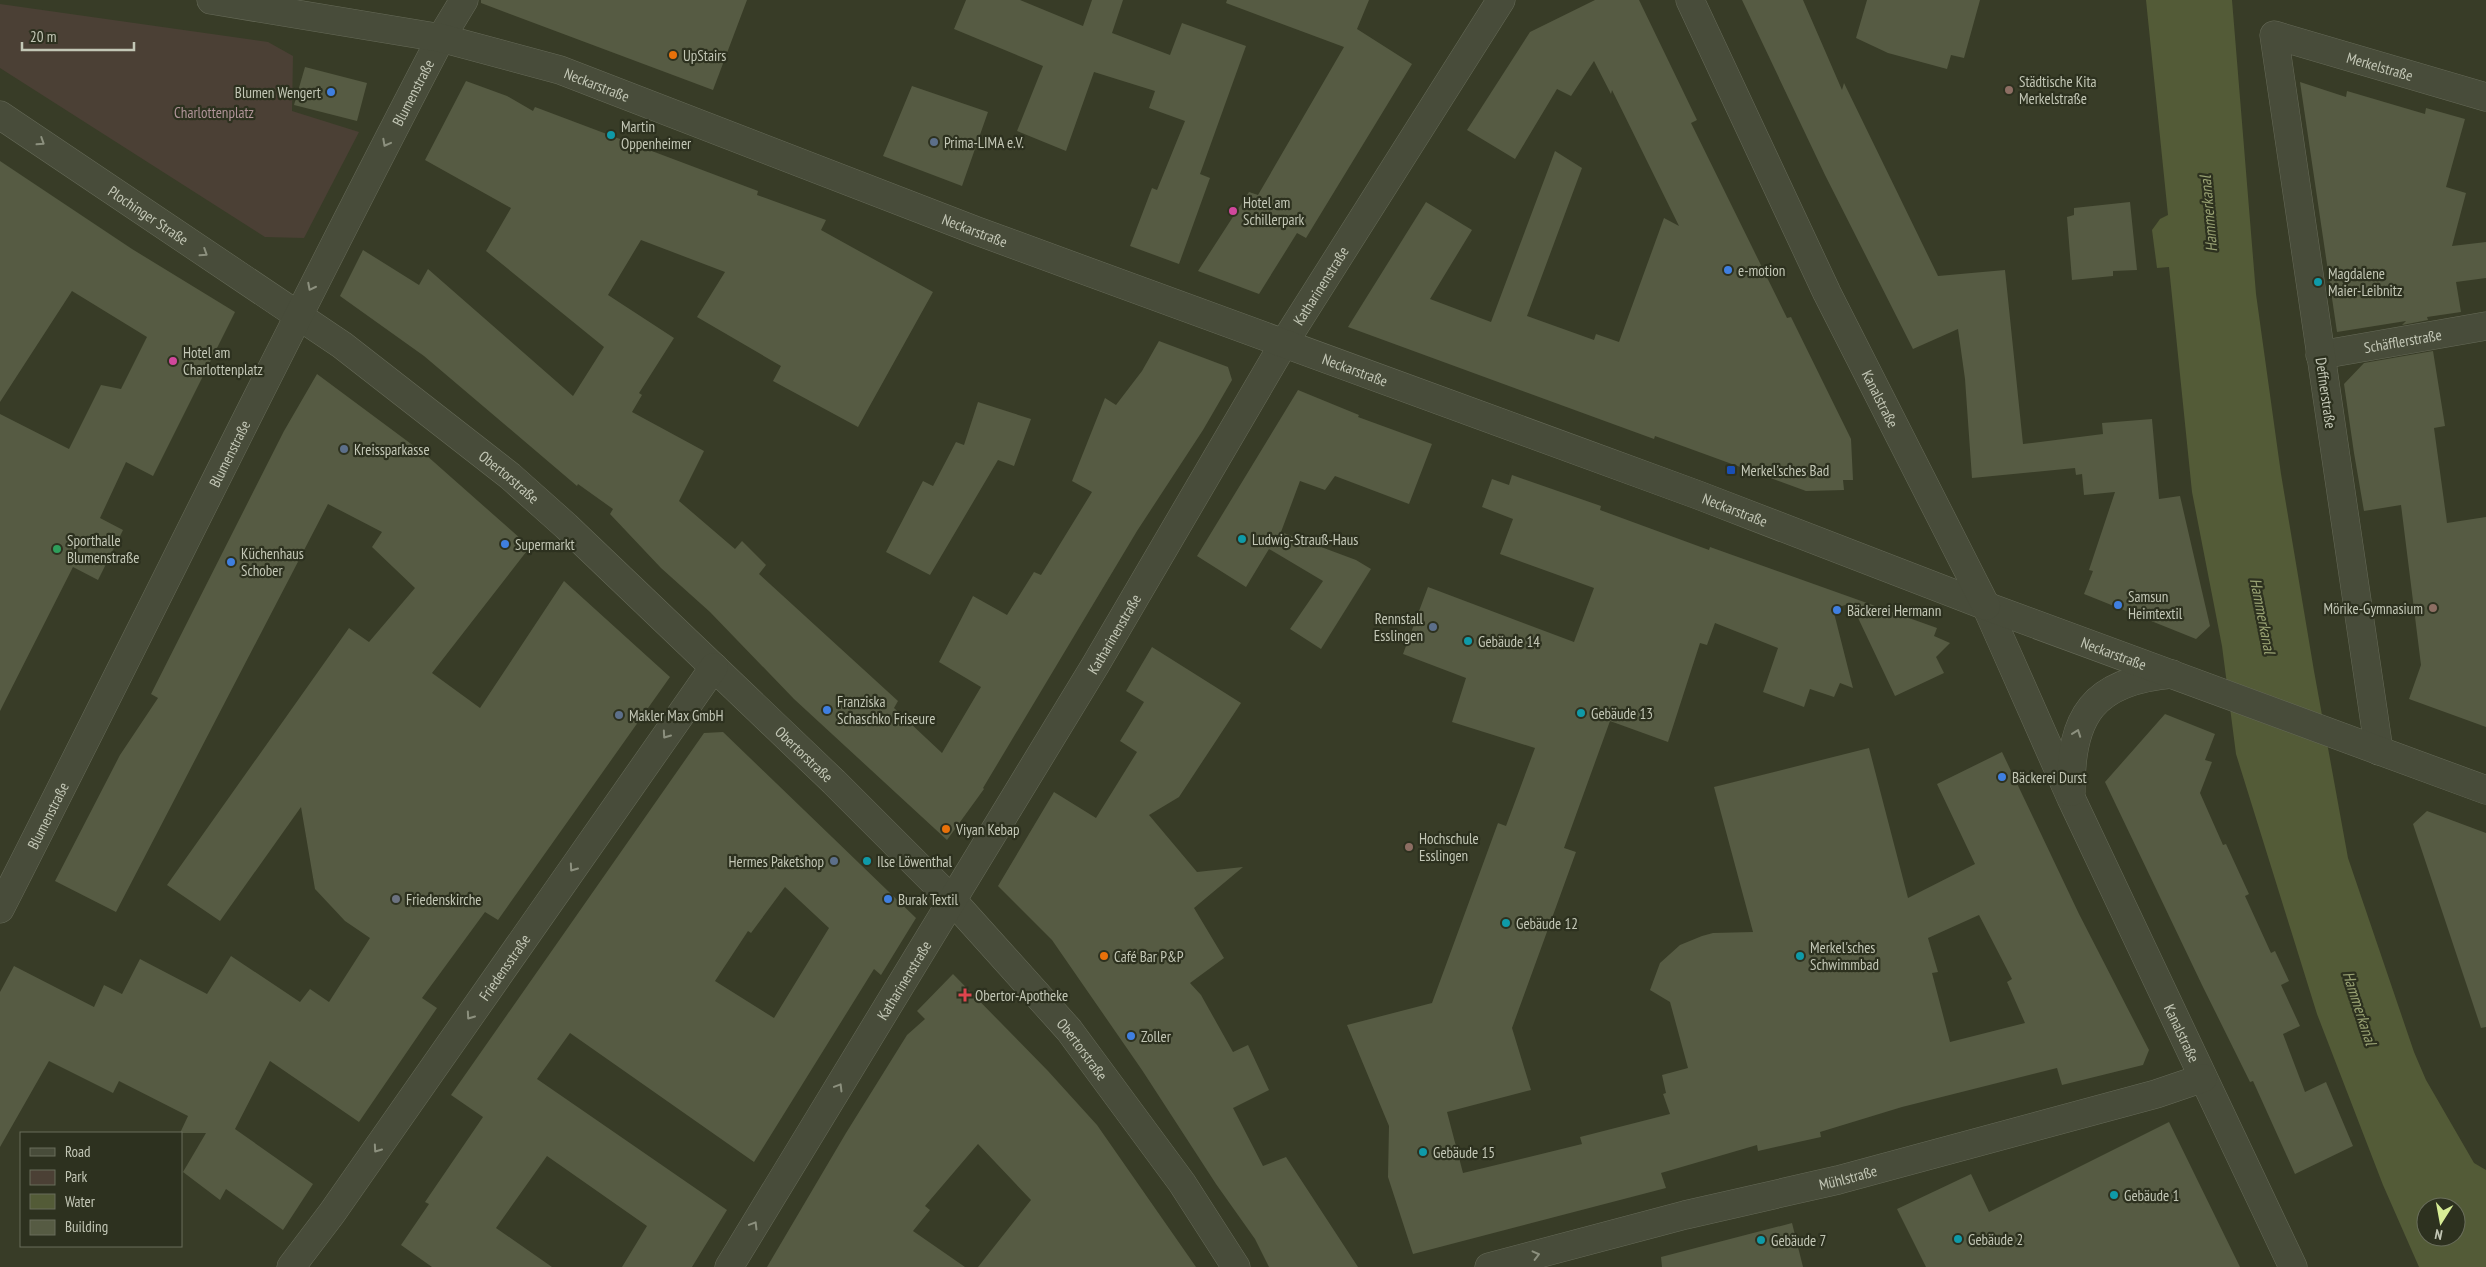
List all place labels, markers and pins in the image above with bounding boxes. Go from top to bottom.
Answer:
place label: UpStairs [683,46,726,65]
marker: UpStairs [667,49,679,61]
place label: Städtische Kita Merkelstraße [2019,72,2097,108]
place label: Blumen Wengert [235,83,321,102]
marker: Städtische Kita Merkelstraße [2003,84,2015,96]
marker: Blumen Wengert [325,86,337,98]
place label: Martin Oppenheimer [621,117,692,153]
marker: Martin Oppenheimer [605,129,617,141]
place label: Prima-LIMA e.V. [944,133,1024,152]
marker: Prima-LIMA e.V. [928,136,940,148]
place label: Hotel am Schillerpark [1243,193,1305,229]
marker: Hotel am Schillerpark [1227,205,1239,217]
place label: e-motion [1738,261,1785,280]
marker: e-motion [1722,264,1734,276]
place label: Magdalene Maier-Leibnitz [2328,264,2402,300]
marker: Magdalene Maier-Leibnitz [2312,276,2324,288]
place label: Hotel am Charlottenplatz [183,343,263,379]
marker: Hotel am Charlottenplatz [167,355,179,367]
place label: Kreissparkasse [354,440,430,459]
marker: Kreissparkasse [338,443,350,455]
place label: Merkel'sches Bad [1741,461,1829,480]
marker: Merkel'sches Bad [1725,464,1737,476]
place label: Ludwig-Strauß-Haus [1252,530,1358,549]
place label: Sporthalle Blumenstraße [67,531,139,567]
marker: Ludwig-Strauß-Haus [1236,533,1248,545]
place label: Supermarkt [515,535,575,554]
marker: Supermarkt [499,538,511,550]
marker: Sporthalle Blumenstraße [51,543,63,555]
place label: Küchenhaus Schober [241,544,304,580]
marker: Küchenhaus Schober [225,556,237,568]
place label: Samsun Heimtextil [2128,587,2183,623]
marker: Samsun Heimtextil [2112,599,2124,611]
place label: Mörike-Gymnasium [2323,599,2423,618]
place label: Bäckerei Hermann [1847,601,1941,620]
marker: Mörike-Gymnasium [2427,602,2439,614]
marker: Bäckerei Hermann [1831,604,1843,616]
place label: Rennstall Esslingen [1374,609,1423,645]
marker: Rennstall Esslingen [1427,621,1439,633]
place label: Gebäude 14 [1478,632,1540,651]
marker: Gebäude 14 [1462,635,1474,647]
place label: Franziska Schaschko Friseure [837,692,935,728]
marker: Franziska Schaschko Friseure [821,704,833,716]
place label: Gebäude 13 [1591,704,1653,723]
place label: Makler Max GmbH [629,706,724,725]
marker: Gebäude 13 [1575,707,1587,719]
marker: Makler Max GmbH [613,709,625,721]
place label: Bäckerei Durst [2012,768,2087,787]
marker: Bäckerei Durst [1996,771,2008,783]
place label: Viyan Kebap [955,820,1020,839]
marker: Viyan Kebap [940,823,952,835]
place label: Hochschule Esslingen [1419,829,1479,865]
marker: Hochschule Esslingen [1403,841,1415,853]
place label: Hermes Paketshop [728,852,824,871]
place label: Ilse Löwenthal [877,852,953,871]
marker: Hermes Paketshop [828,855,840,867]
marker: Ilse Löwenthal [861,855,873,867]
place label: Friedenskirche [406,890,481,909]
place label: Burak Textil [898,890,959,909]
marker: Friedenskirche [390,893,402,905]
marker: Burak Textil [882,893,894,905]
place label: Gebäude 12 [1516,914,1578,933]
marker: Gebäude 12 [1500,917,1512,929]
place label: Merkel'sches Schwimmbad [1810,938,1879,974]
place label: Café Bar P&P [1114,947,1184,966]
marker: Café Bar P&P [1098,950,1110,962]
marker: Merkel'sches Schwimmbad [1794,950,1806,962]
place label: Obertor-Apotheke [975,986,1068,1005]
marker: Obertor-Apotheke [959,989,971,1001]
place label: Zoller [1141,1027,1172,1046]
marker: Zoller [1125,1030,1137,1042]
place label: Gebäude 15 [1433,1143,1495,1162]
marker: Gebäude 15 [1417,1146,1429,1158]
place label: Gebäude 1 [2124,1186,2179,1205]
marker: Gebäude 1 [2108,1189,2120,1201]
place label: Gebäude 2 [1968,1230,2023,1249]
place label: Gebäude 7 [1771,1231,1826,1250]
marker: Gebäude 2 [1952,1233,1964,1245]
marker: Gebäude 7 [1755,1234,1767,1246]

